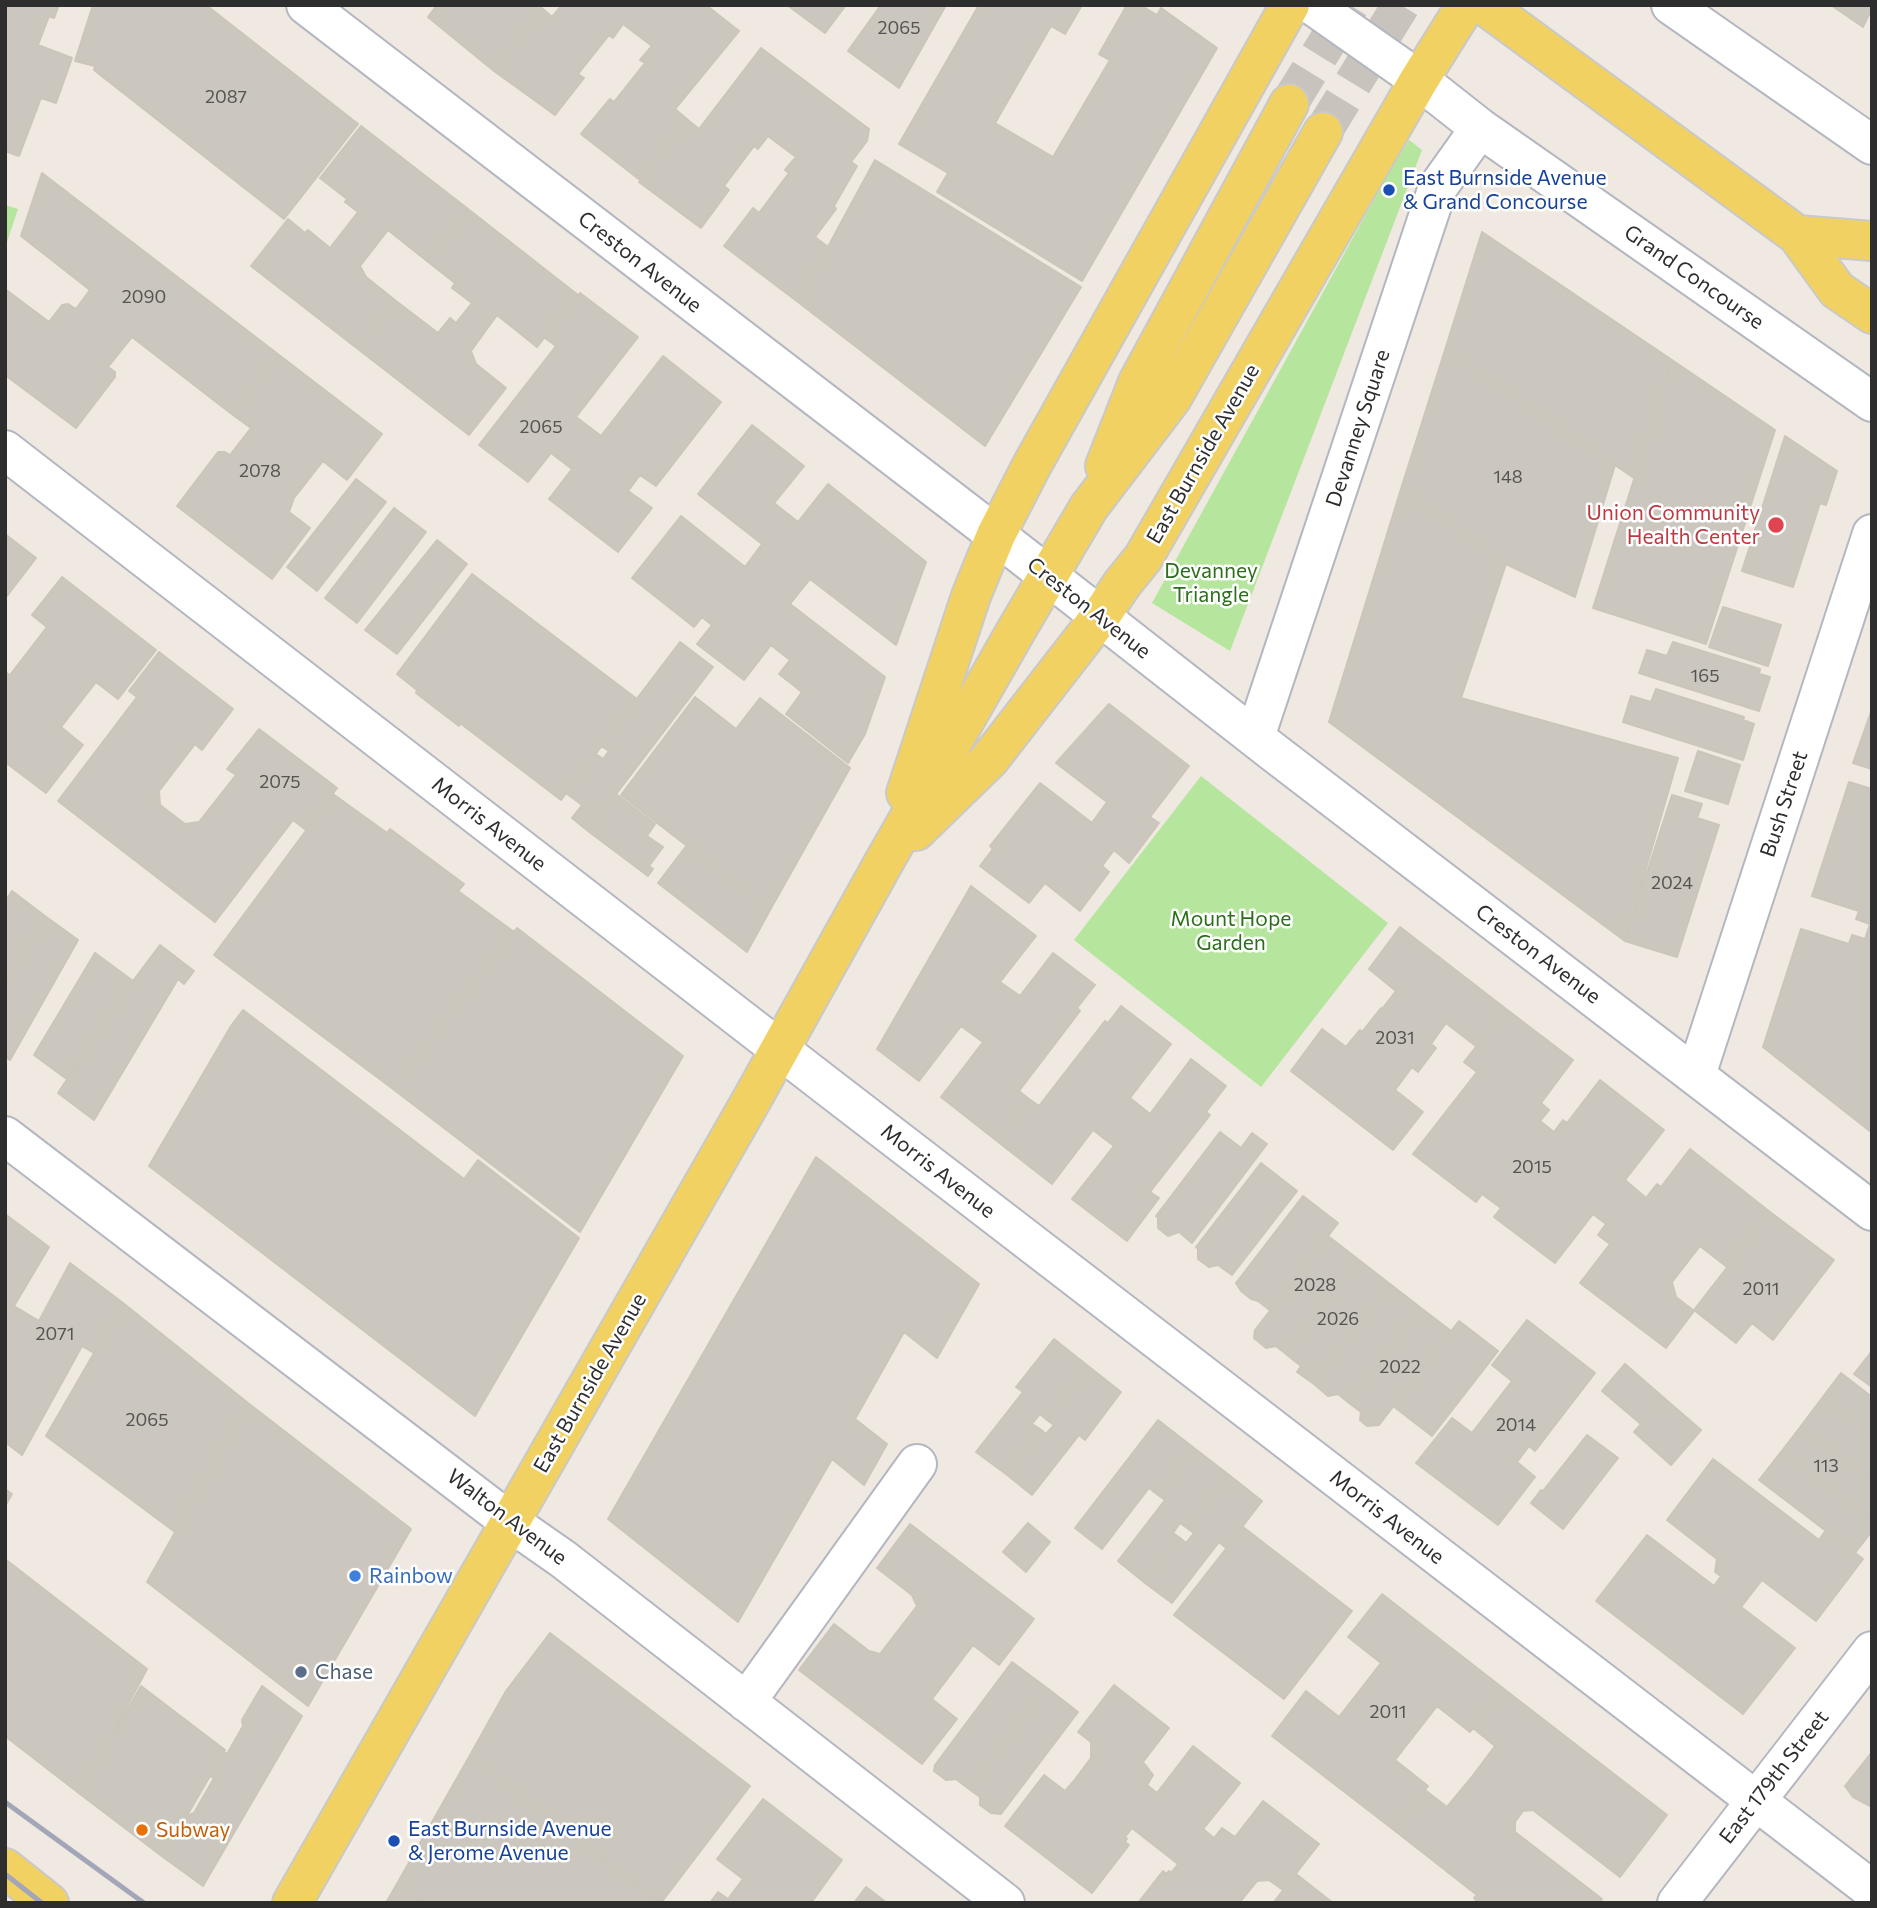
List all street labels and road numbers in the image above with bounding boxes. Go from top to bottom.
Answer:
street label: Creston Avenue [573,206,707,318]
street label: Grand Concourse [1619,219,1769,335]
street label: Devanney Square [1321,346,1395,510]
street label: East Burnside Avenue [1141,360,1265,548]
street label: Creston Avenue [1022,552,1156,664]
street label: Bush Street [1755,748,1813,860]
street label: Morris Avenue [427,771,551,877]
street label: Creston Avenue [1470,899,1606,1009]
street label: Morris Avenue [876,1118,1000,1224]
street label: East Burnside Avenue [528,1289,652,1477]
street label: Walton Avenue [442,1464,572,1570]
street label: Morris Avenue [1325,1464,1449,1570]
street label: East 179th Street [1714,1705,1834,1849]

